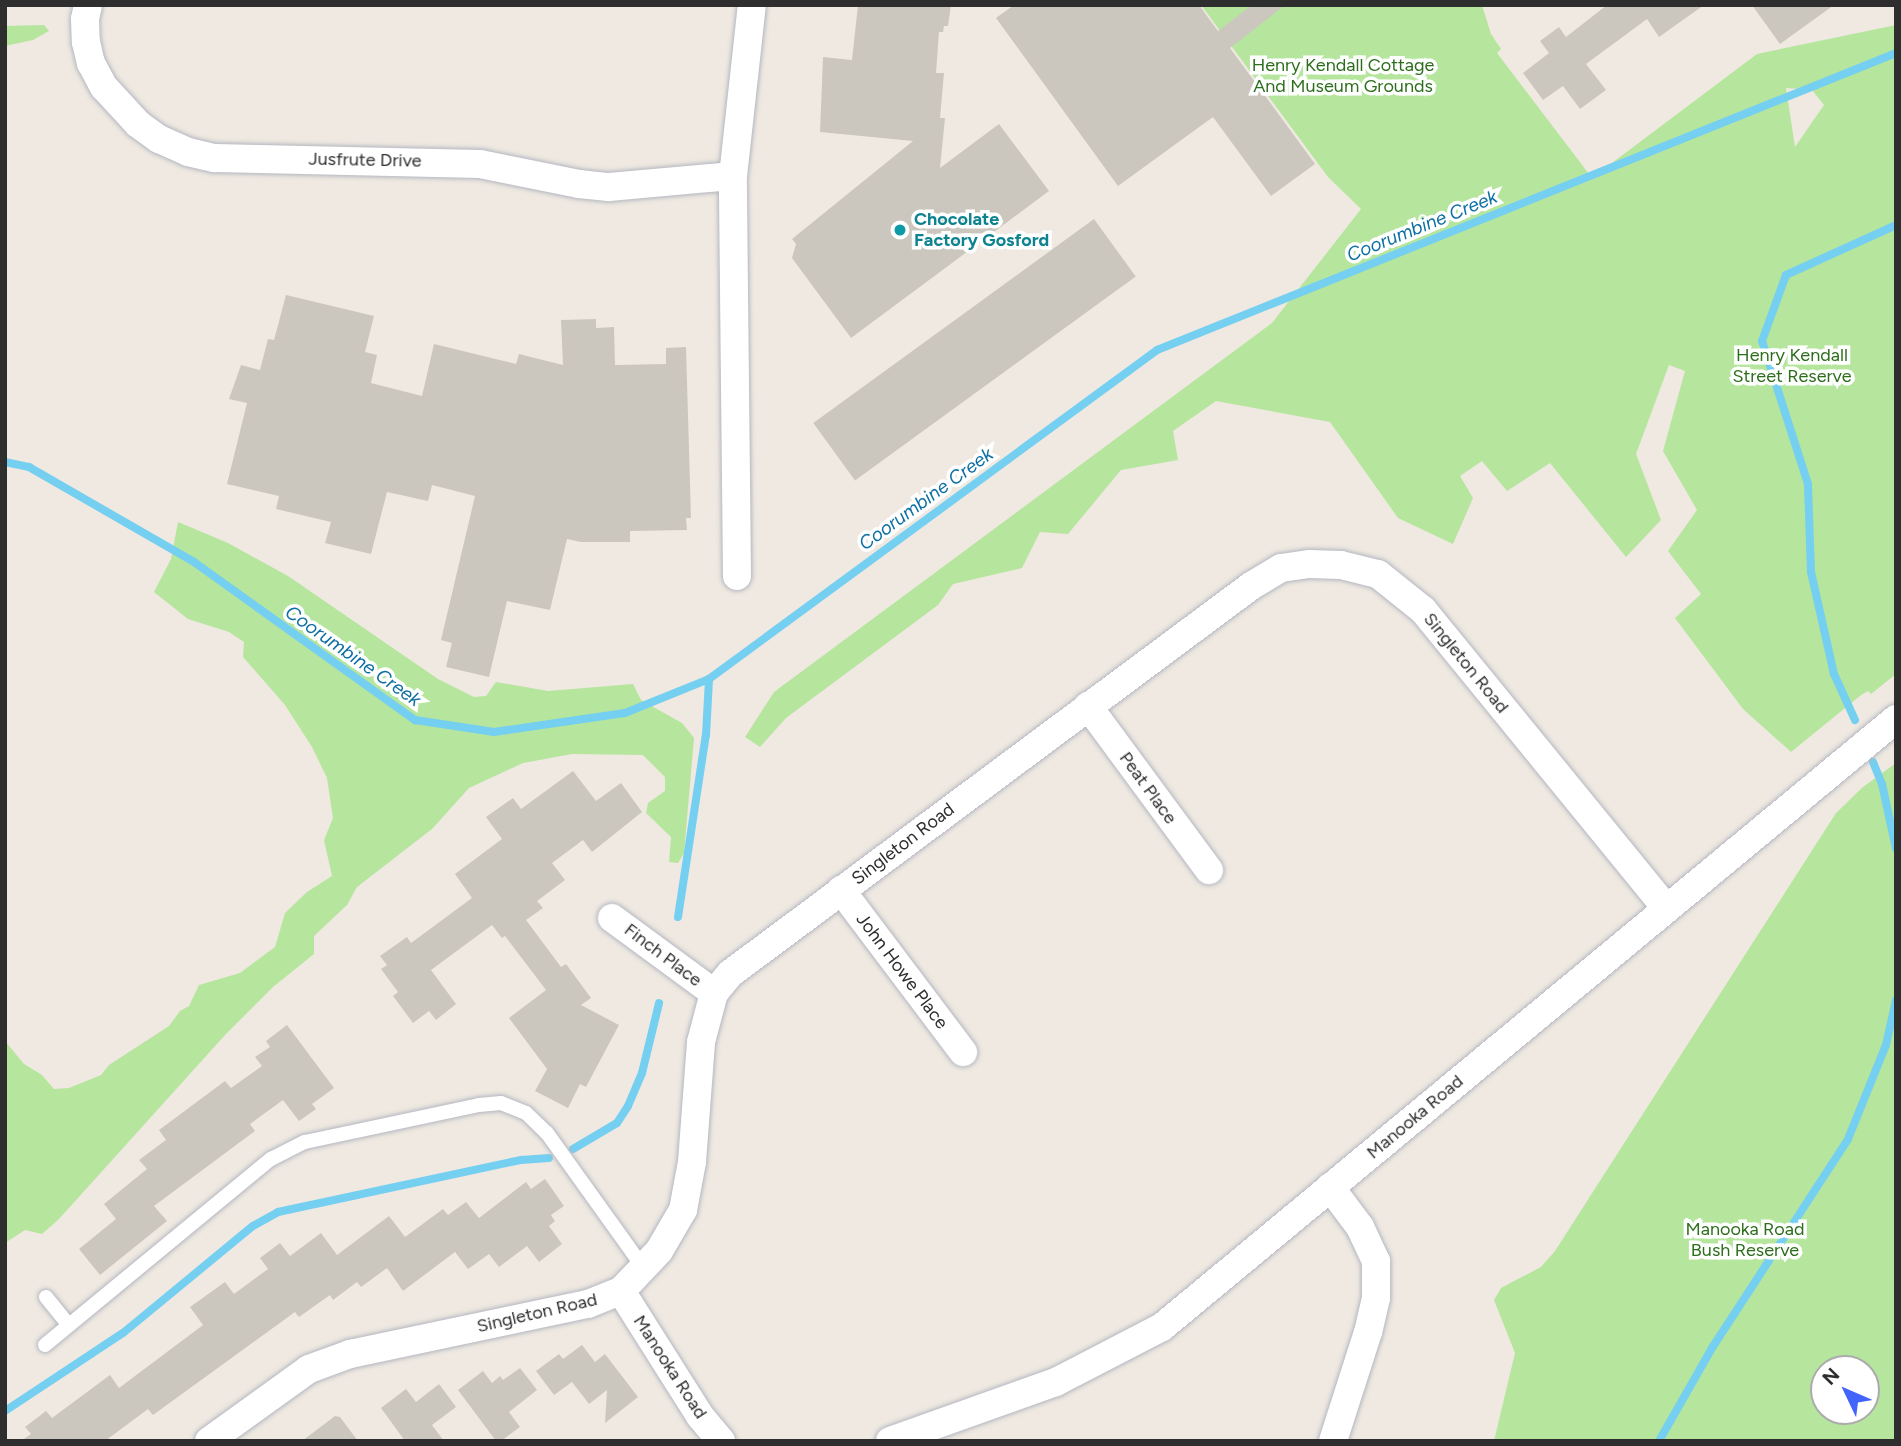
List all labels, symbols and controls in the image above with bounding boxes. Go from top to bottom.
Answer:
park label: Henry Kendall Cottage And Museum Grounds [1252,55,1434,98]
street label: Jusfrute Drive [308,148,422,172]
water label: Coorumbine Creek [1343,185,1501,267]
place label: Chocolate Factory Gosford [914,209,1049,252]
marker: Chocolate Factory Gosford [892,222,908,238]
park label: Henry Kendall Street Reserve [1732,345,1852,388]
water label: Coorumbine Creek [854,443,998,555]
water label: Coorumbine Creek [281,601,425,711]
street label: Singleton Road [1419,609,1513,717]
street label: Peat Place [1115,748,1181,828]
street label: Singleton Road [847,798,959,890]
street label: John Howe Place [851,909,953,1033]
street label: Finch Place [620,919,706,991]
street label: Manooka Road [1363,1071,1467,1163]
park label: Manooka Road Bush Reserve [1686,1219,1804,1262]
street label: Singleton Road [475,1289,599,1337]
street label: Manooka Road [629,1311,711,1423]
north arrow [1810,1355,1880,1425]
text: N [1818,1363,1844,1390]

